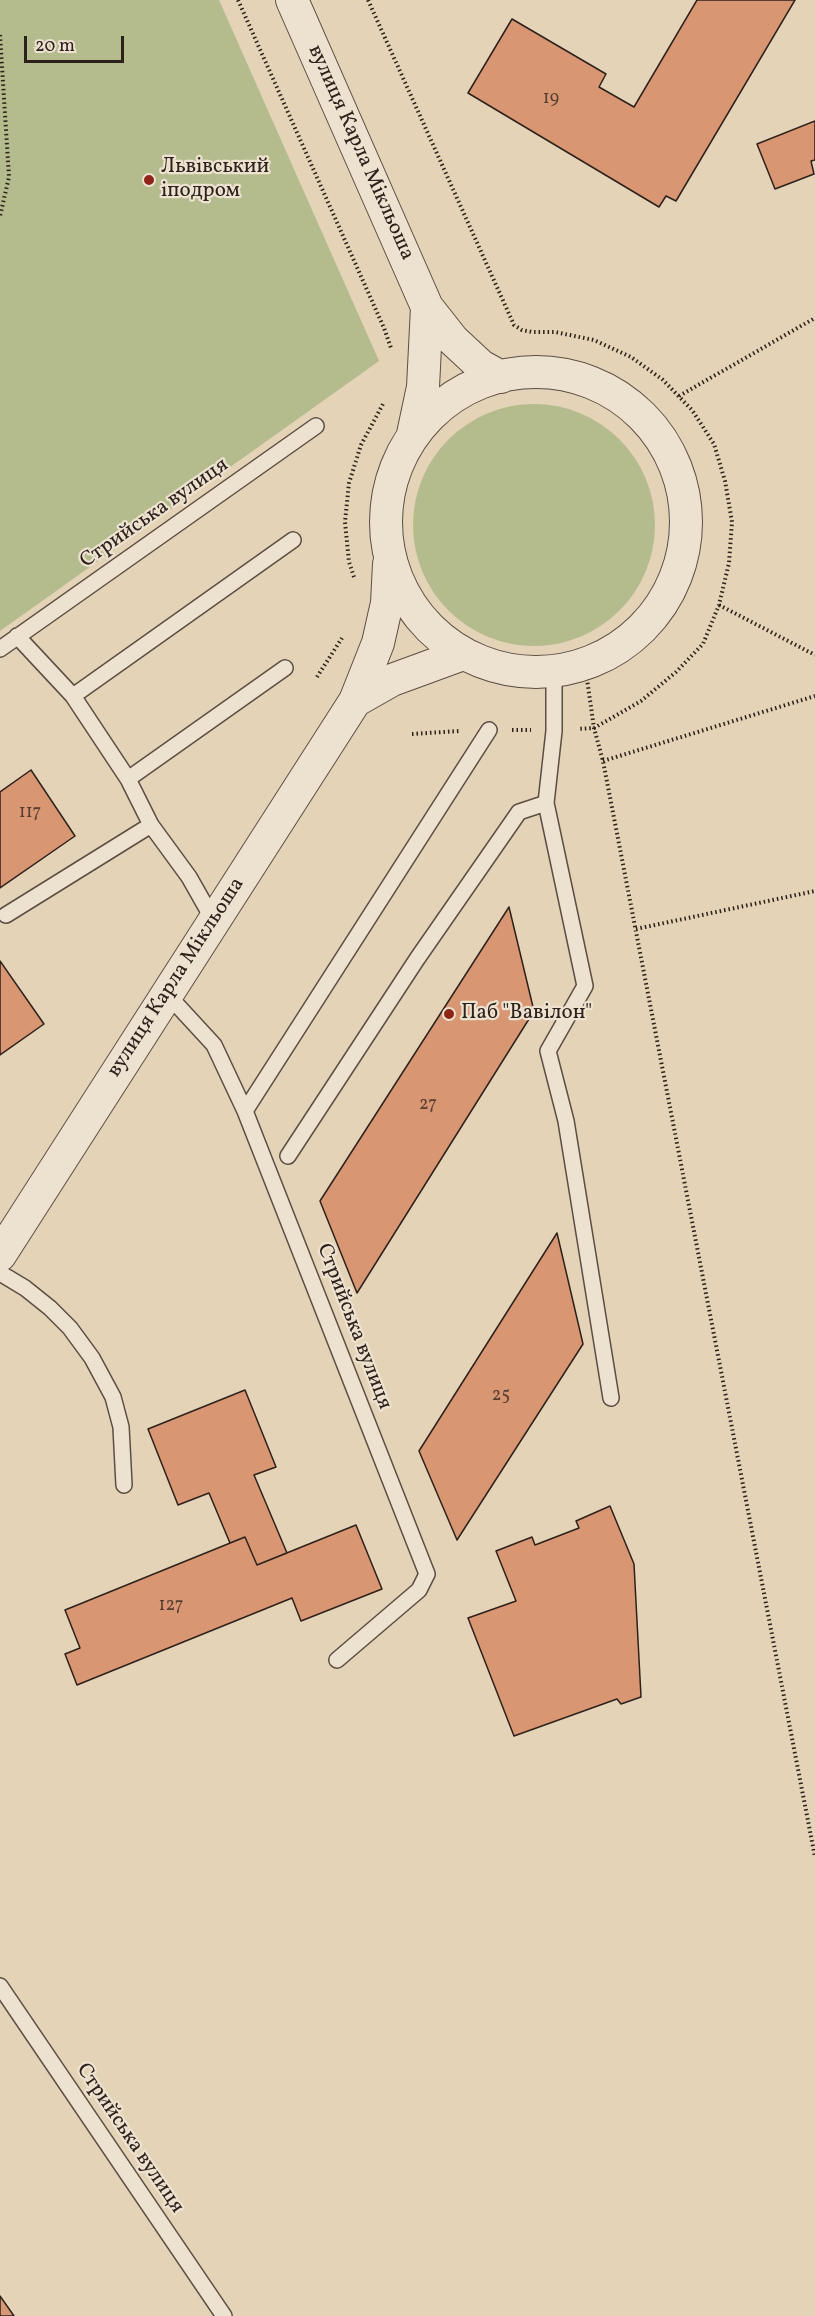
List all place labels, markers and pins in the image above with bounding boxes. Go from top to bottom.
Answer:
place label: Львівський іподром [161,155,269,205]
marker: Львівський іподром [142,173,156,187]
place label: Паб "Вавілон" [461,1001,592,1027]
marker: Паб "Вавілон" [442,1007,456,1021]

